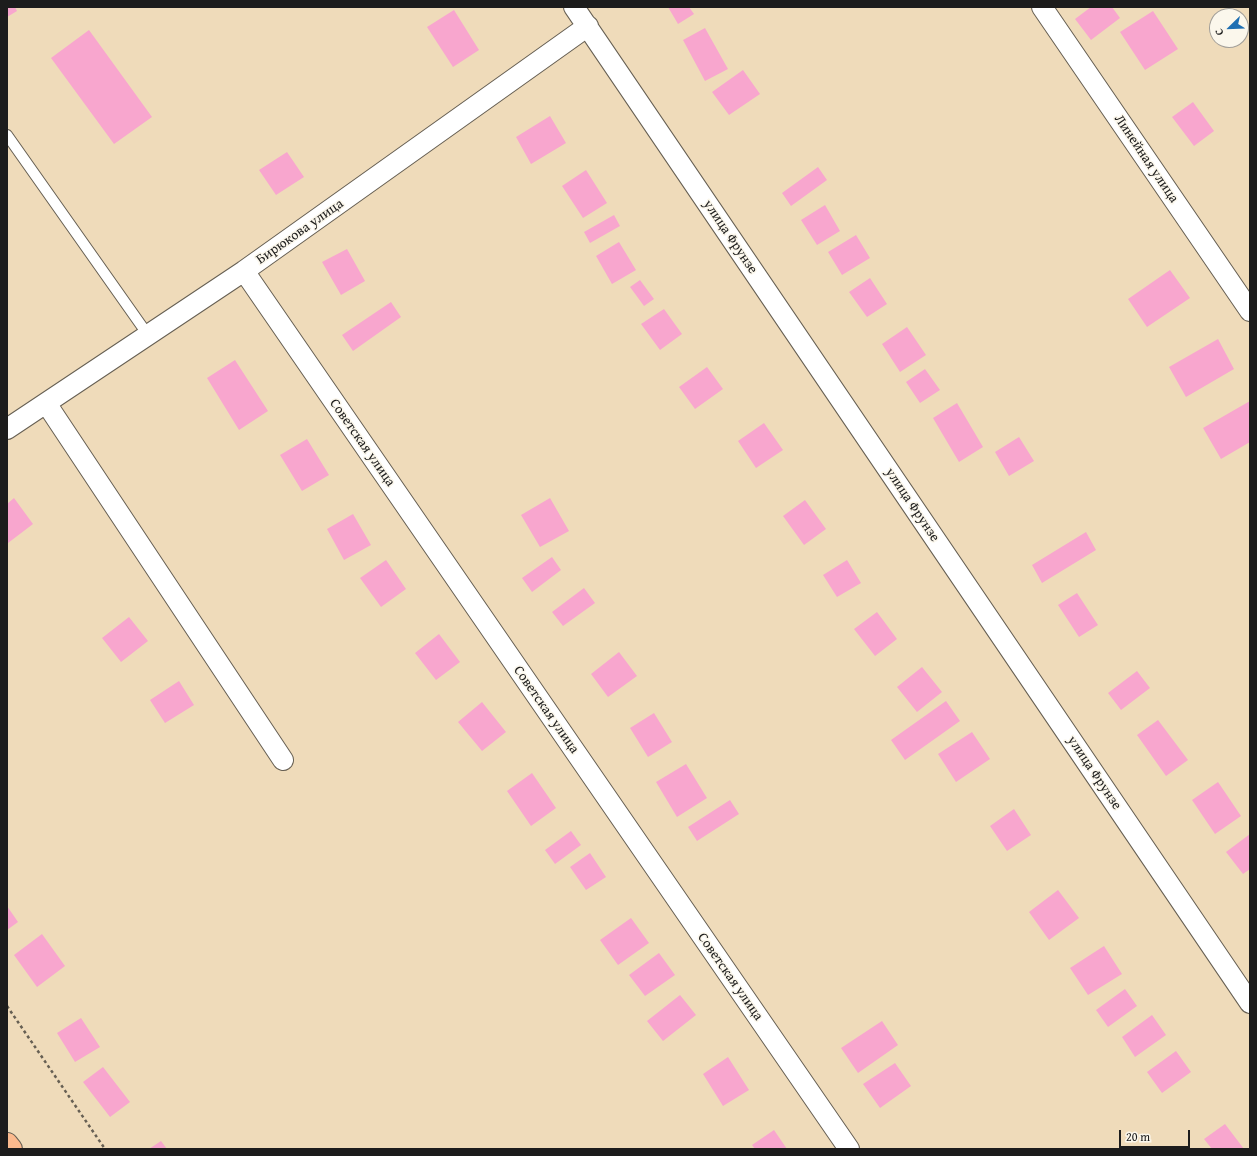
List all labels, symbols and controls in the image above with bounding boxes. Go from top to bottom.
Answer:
north arrow [1209,8,1249,48]
text: С [1210,26,1227,38]
street label: Линейная улица [1110,112,1182,206]
street label: Бирюкова улица [253,196,347,268]
street label: улица Фрунзе [699,197,761,277]
street label: Советская улица [326,396,398,490]
street label: улица Фрунзе [881,465,943,545]
street label: Советская улица [510,663,582,757]
street label: улица Фрунзе [1063,733,1125,813]
street label: Советская улица [694,930,766,1024]
scale bar [1121,1122,1192,1148]
text: 20 m [1126,1128,1150,1145]

